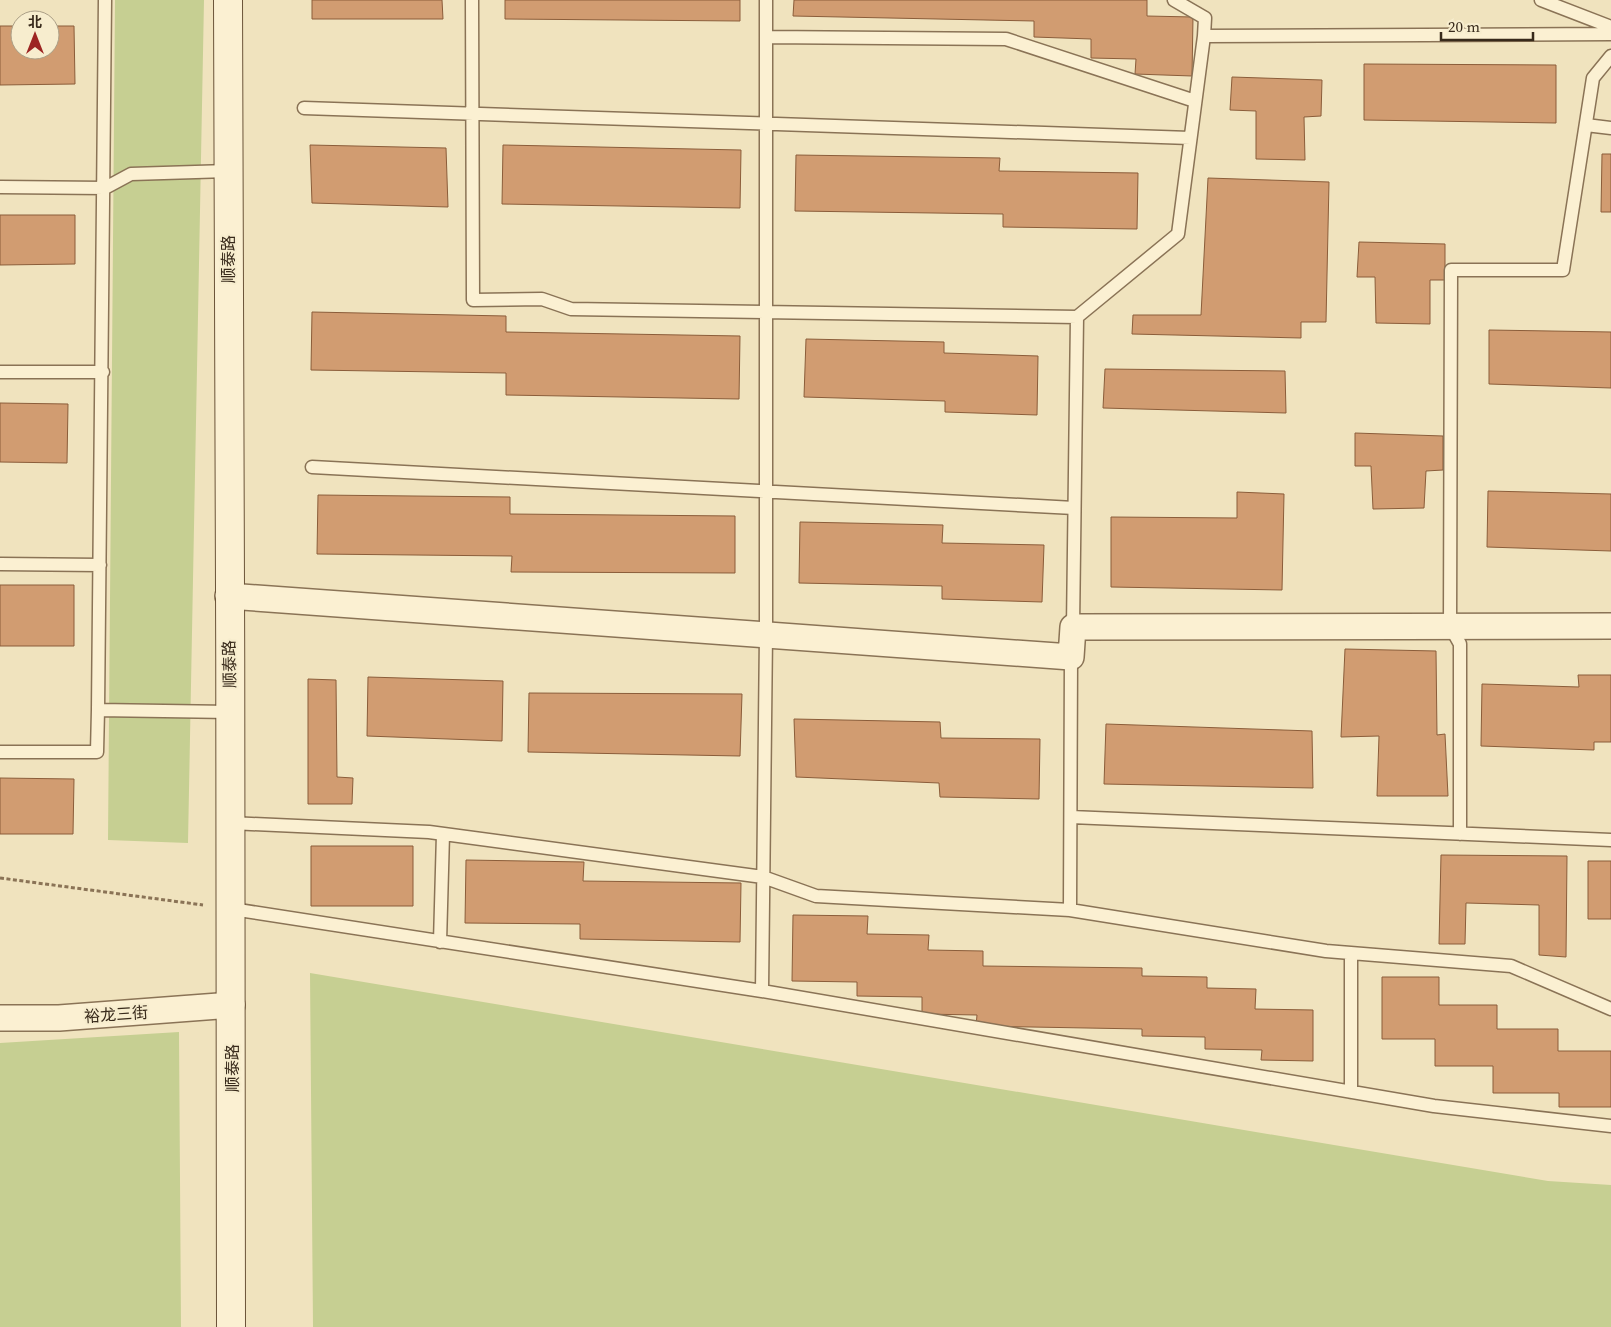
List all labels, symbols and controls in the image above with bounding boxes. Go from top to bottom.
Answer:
north arrow [10,10,60,60]
scale bar [1441,10,1534,42]
text: 北 [28,12,42,32]
text: 20 m [1448,16,1480,37]
street label: 顺泰路 [217,235,239,283]
street label: 顺泰路 [218,640,240,688]
street label: 裕龙三街 [83,1001,149,1027]
street label: 顺泰路 [221,1044,243,1092]

